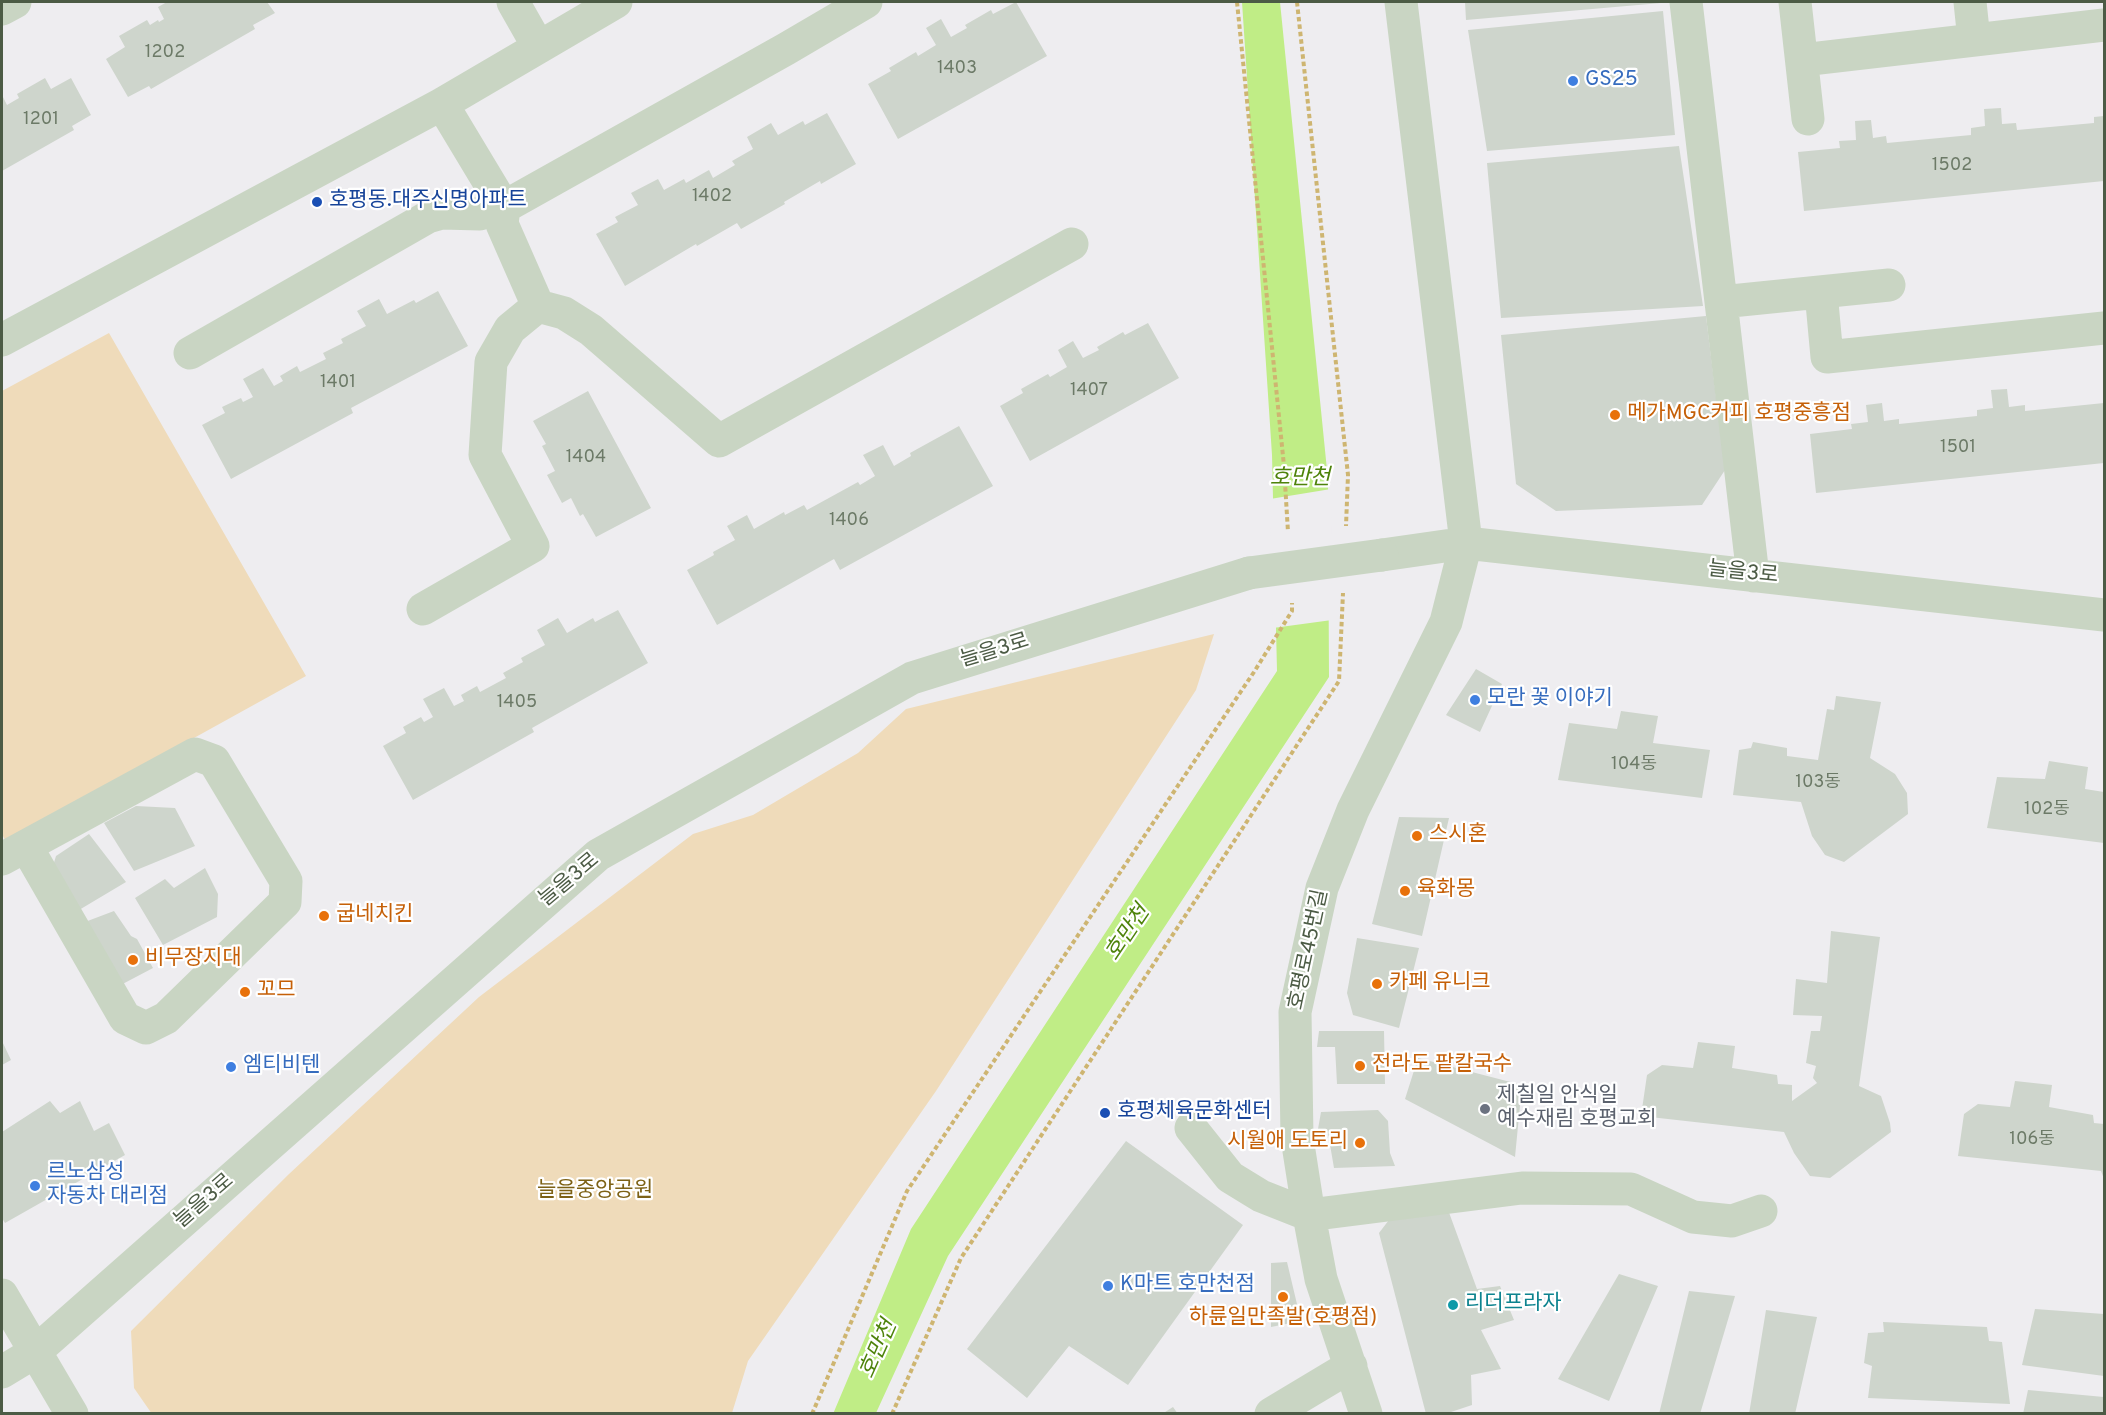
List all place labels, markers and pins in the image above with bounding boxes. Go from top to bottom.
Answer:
place label: GS25 [1585,68,1638,94]
marker: GS25 [1566,74,1580,88]
place label: 호평동.대주신명아파트 [329,189,527,215]
marker: 호평동.대주신명아파트 [310,195,324,209]
place label: 메가MGC커피 호평중흥점 [1627,402,1851,428]
marker: 메가MGC커피 호평중흥점 [1608,408,1622,422]
place label: 모란 꽃 이야기 [1487,687,1613,713]
marker: 모란 꽃 이야기 [1468,693,1482,707]
place label: 스시혼 [1429,823,1487,849]
marker: 스시혼 [1410,829,1424,843]
place label: 육화몽 [1417,878,1475,904]
marker: 육화몽 [1398,884,1412,898]
place label: 굽네치킨 [336,903,413,929]
marker: 굽네치킨 [317,909,331,923]
place label: 비무장지대 [145,947,242,973]
marker: 비무장지대 [126,953,140,967]
place label: 카페 유니크 [1389,971,1491,997]
marker: 카페 유니크 [1370,977,1384,991]
place label: 꼬므 [257,979,296,1005]
marker: 꼬므 [238,985,252,999]
place label: 전라도 팥칼국수 [1372,1053,1512,1079]
place label: 엠티비텐 [243,1054,320,1080]
marker: 전라도 팥칼국수 [1353,1059,1367,1073]
marker: 엠티비텐 [224,1060,238,1074]
place label: 제칠일 안식일 예수재림 호평교회 [1497,1084,1656,1134]
place label: 호평체육문화센터 [1117,1100,1272,1126]
marker: 제칠일 안식일 예수재림 호평교회 [1478,1102,1492,1116]
marker: 호평체육문화센터 [1098,1106,1112,1120]
place label: 시월애 도토리 [1227,1130,1348,1156]
marker: 시월애 도토리 [1353,1136,1367,1150]
place label: 르노삼성 자동차 대리점 [47,1161,168,1211]
marker: 르노삼성 자동차 대리점 [28,1179,42,1193]
place label: K마트 호만천점 [1120,1273,1255,1299]
marker: K마트 호만천점 [1101,1279,1115,1293]
marker: 하륜일만족발(호평점) [1276,1290,1290,1304]
place label: 리더프라자 [1465,1292,1562,1318]
marker: 리더프라자 [1446,1298,1460,1312]
place label: 하륜일만족발(호평점) [1189,1306,1377,1332]

